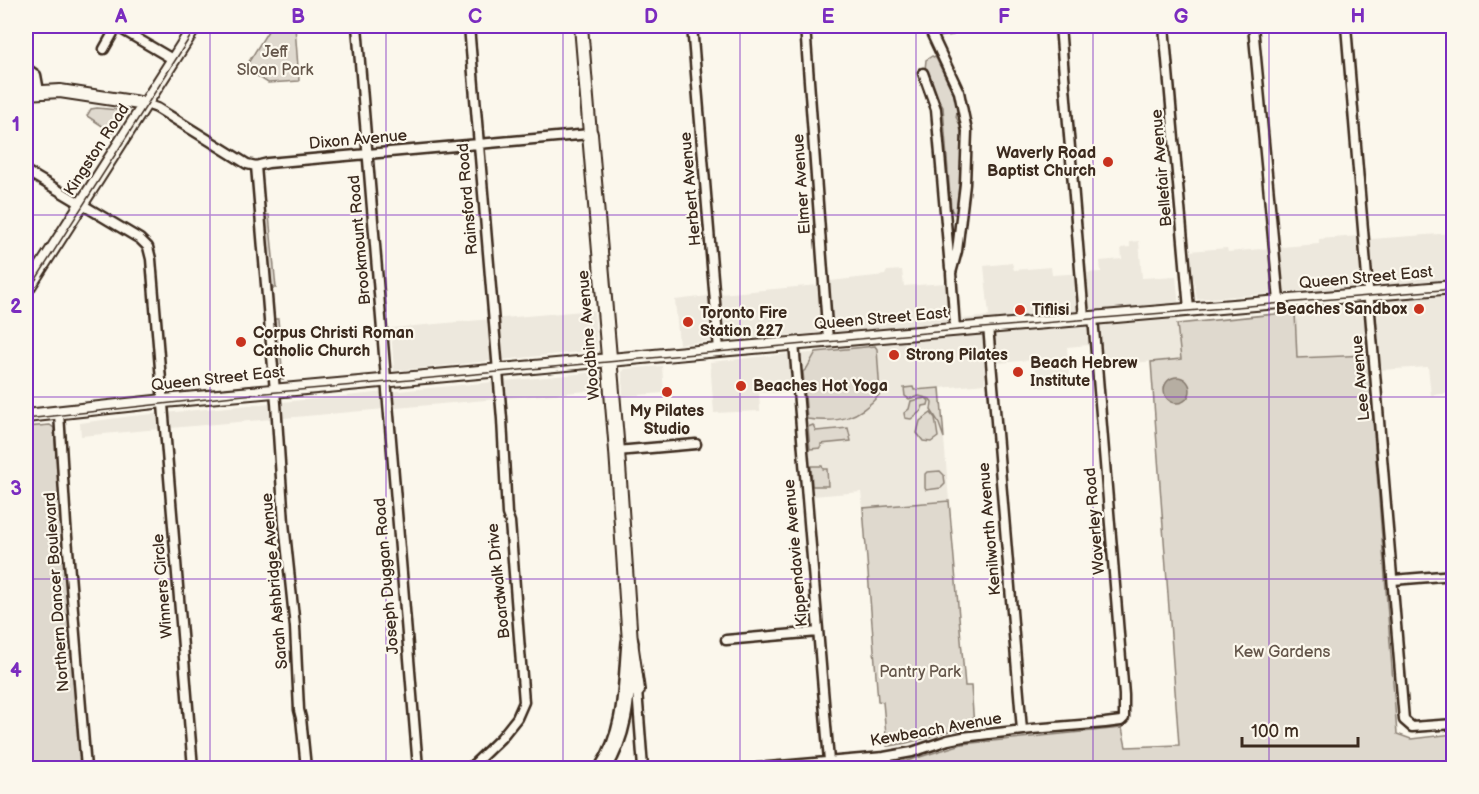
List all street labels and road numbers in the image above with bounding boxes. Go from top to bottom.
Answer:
street label: Kingston Road [60,100,134,200]
street label: Bellefair Avenue [1147,108,1177,228]
street label: Dixon Avenue [308,126,408,154]
street label: Herbert Avenue [677,131,705,247]
street label: Elmer Avenue [789,133,815,235]
street label: Rainsford Road [454,142,482,256]
street label: Brookmount Road [345,174,375,306]
street label: Queen Street East [1298,263,1434,293]
street label: Woodbine Avenue [574,269,604,401]
street label: Queen Street East [813,304,949,334]
street label: Lee Avenue [1348,334,1374,422]
street label: Queen Street East [150,363,286,395]
street label: Kenilworth Avenue [975,461,1005,596]
street label: Waverley Road [1081,467,1109,575]
street label: Kippendavie Avenue [780,478,812,628]
street label: Northern Dancer Boulevard [41,492,73,692]
street label: Sarah Ashbridge Avenue [258,492,292,670]
street label: Joseph Duggan Road [371,497,403,655]
street label: Boardwalk Drive [483,522,515,640]
street label: Winners Circle [149,532,177,639]
street label: Kewbeach Avenue [869,709,1004,751]

